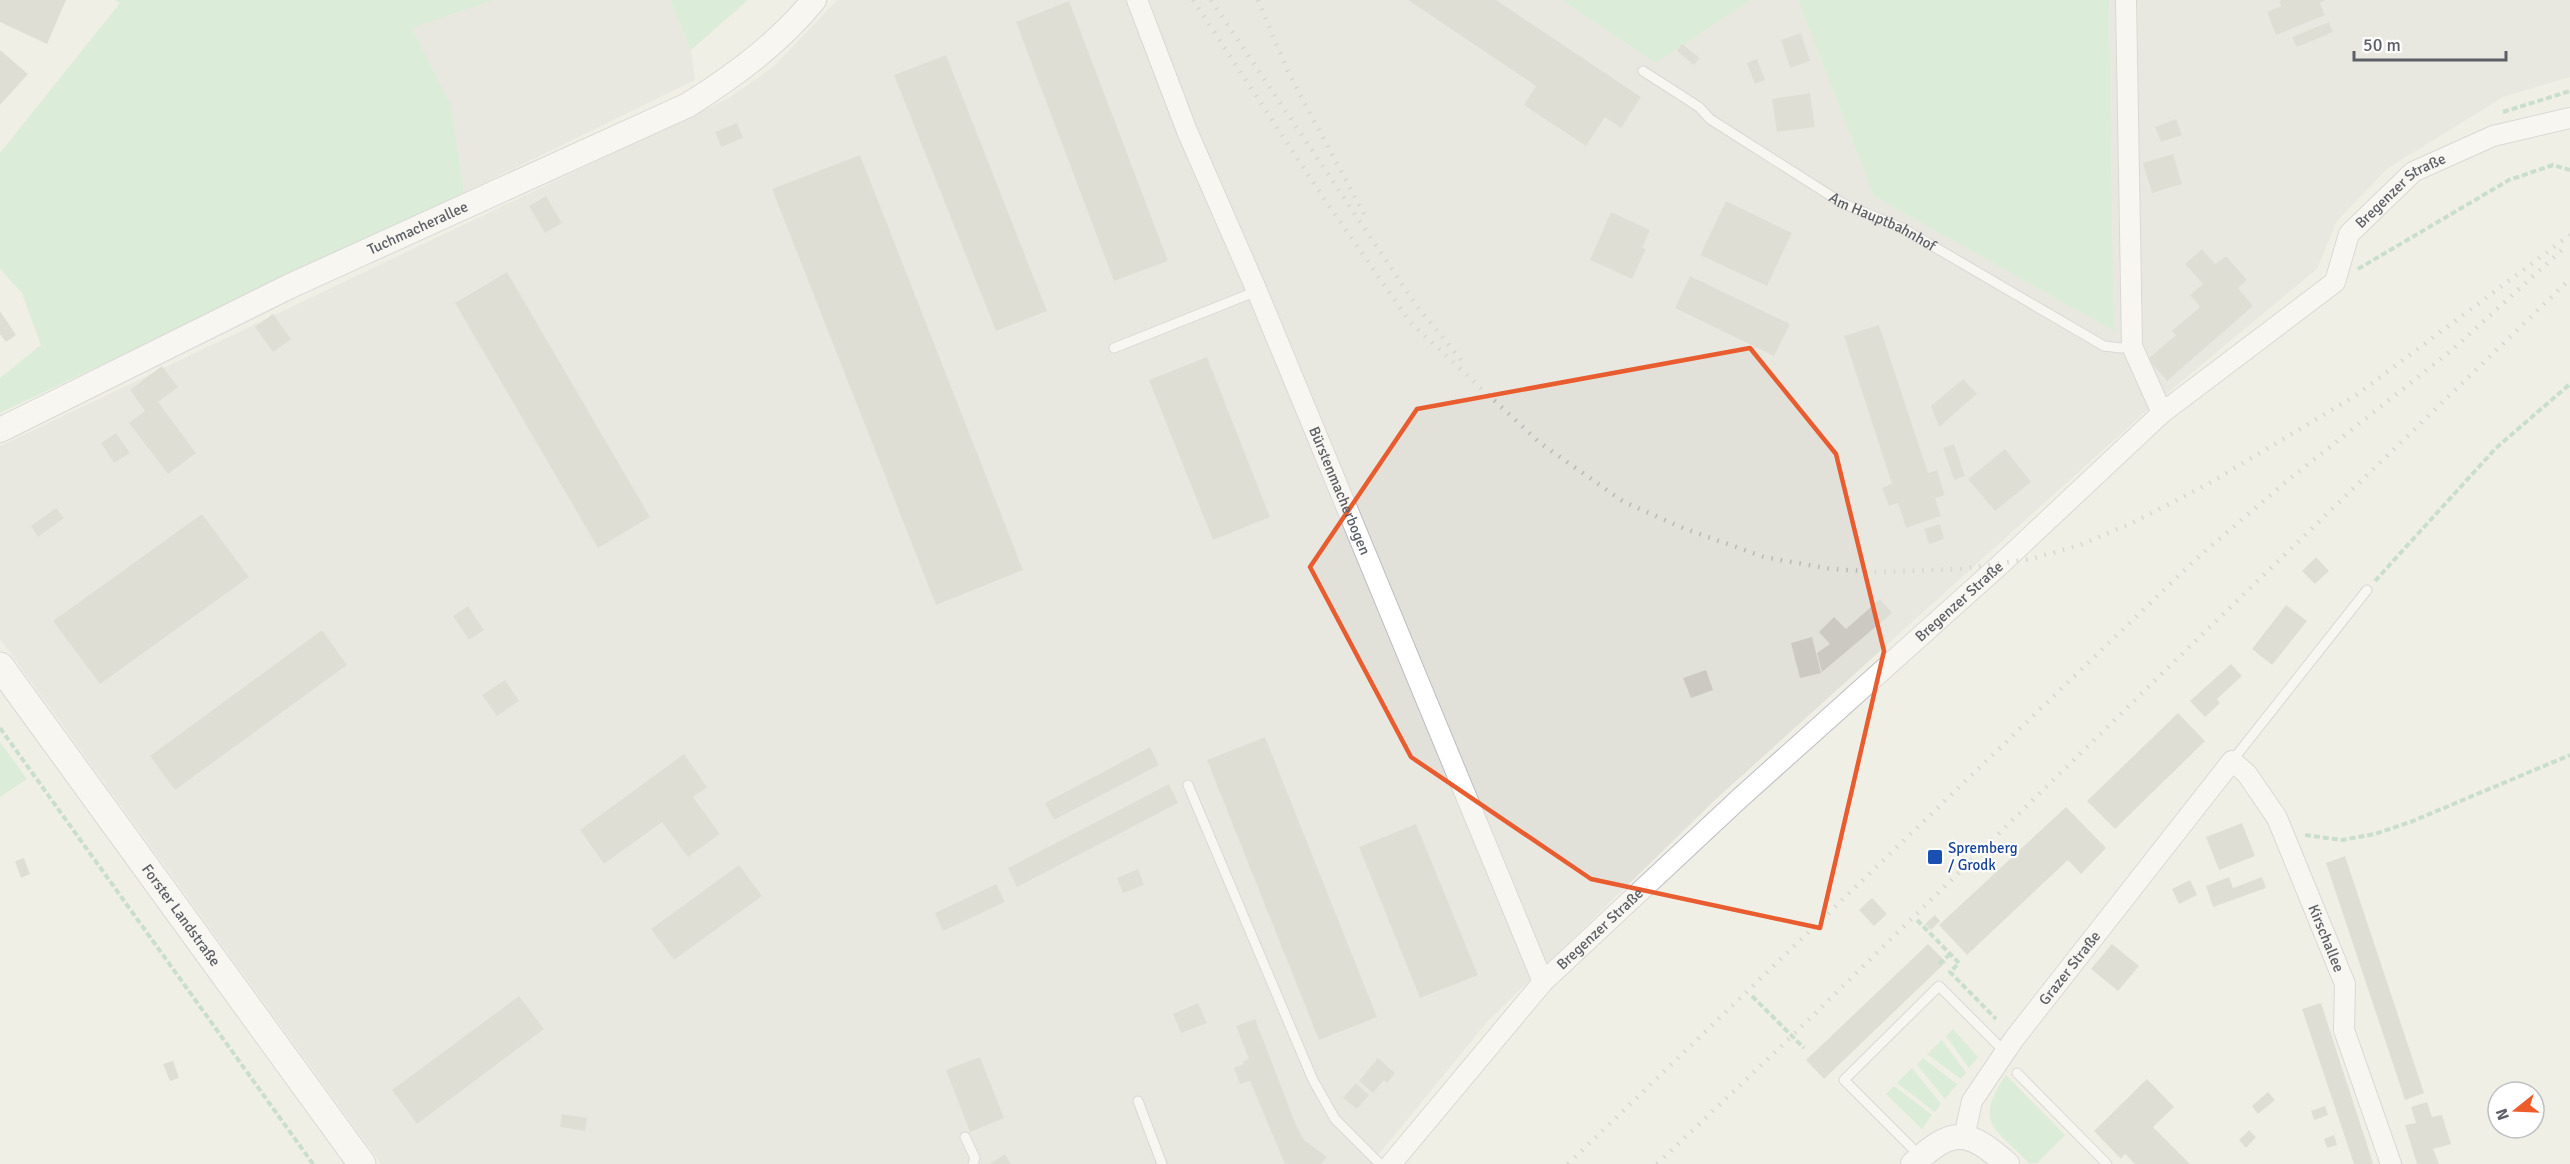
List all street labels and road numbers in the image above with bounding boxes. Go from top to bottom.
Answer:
street label: Bregenzer Straße [2352,150,2448,232]
street label: Am Hauptbahnhof [1826,188,1940,255]
street label: Tuchmacherallee [365,197,471,259]
street label: Bürstenmacherbogen [1305,424,1374,558]
street label: Bregenzer Straße [1912,558,2007,645]
street label: Forster Landstraße [138,861,224,970]
street label: Bregenzer Straße [1553,884,1647,974]
street label: Kirschallee [2304,902,2348,975]
street label: Grazer Straße [2035,927,2104,1009]

